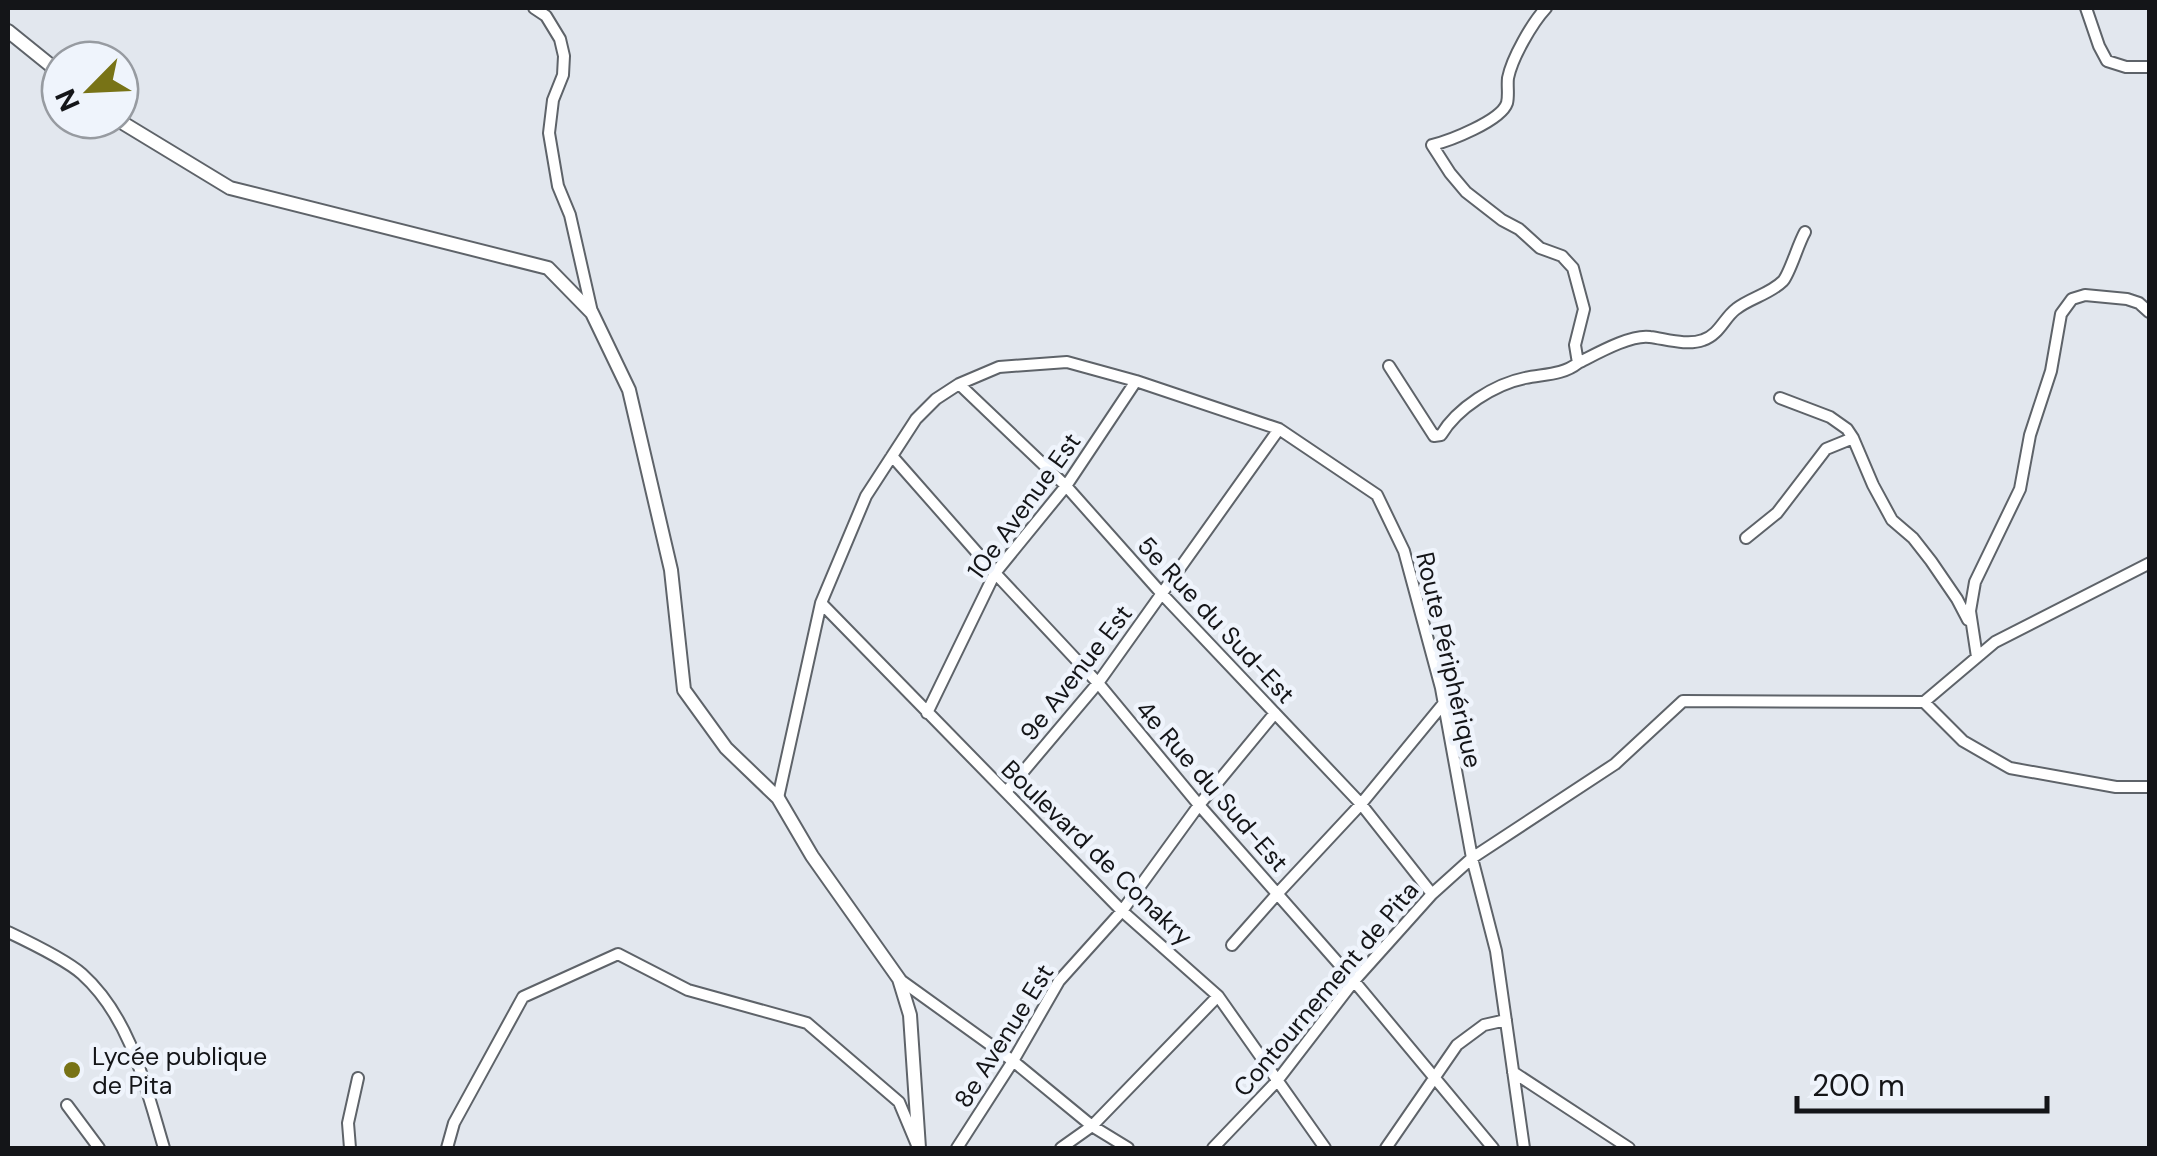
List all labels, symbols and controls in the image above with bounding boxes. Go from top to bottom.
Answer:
north arrow [40,40,140,140]
text: N [47,83,89,117]
street label: 10e Avenue Est [960,426,1088,586]
street label: 5e Rue du Sud-Est [1130,529,1302,711]
street label: Route Périphérique [1408,549,1490,771]
street label: 9e Avenue Est [1012,598,1140,748]
street label: 4e Rue du Sud-Est [1128,693,1296,879]
street label: Boulevard de Conakry [994,753,1200,953]
street label: Contournement de Pita [1226,875,1426,1103]
street label: 8e Avenue Est [947,958,1061,1114]
place label: Lycée publique de Pita [92,1040,267,1102]
scale bar [1797,1051,2047,1113]
marker: Lycée publique de Pita [61,1059,83,1081]
text: 200 m [1812,1066,1905,1105]

